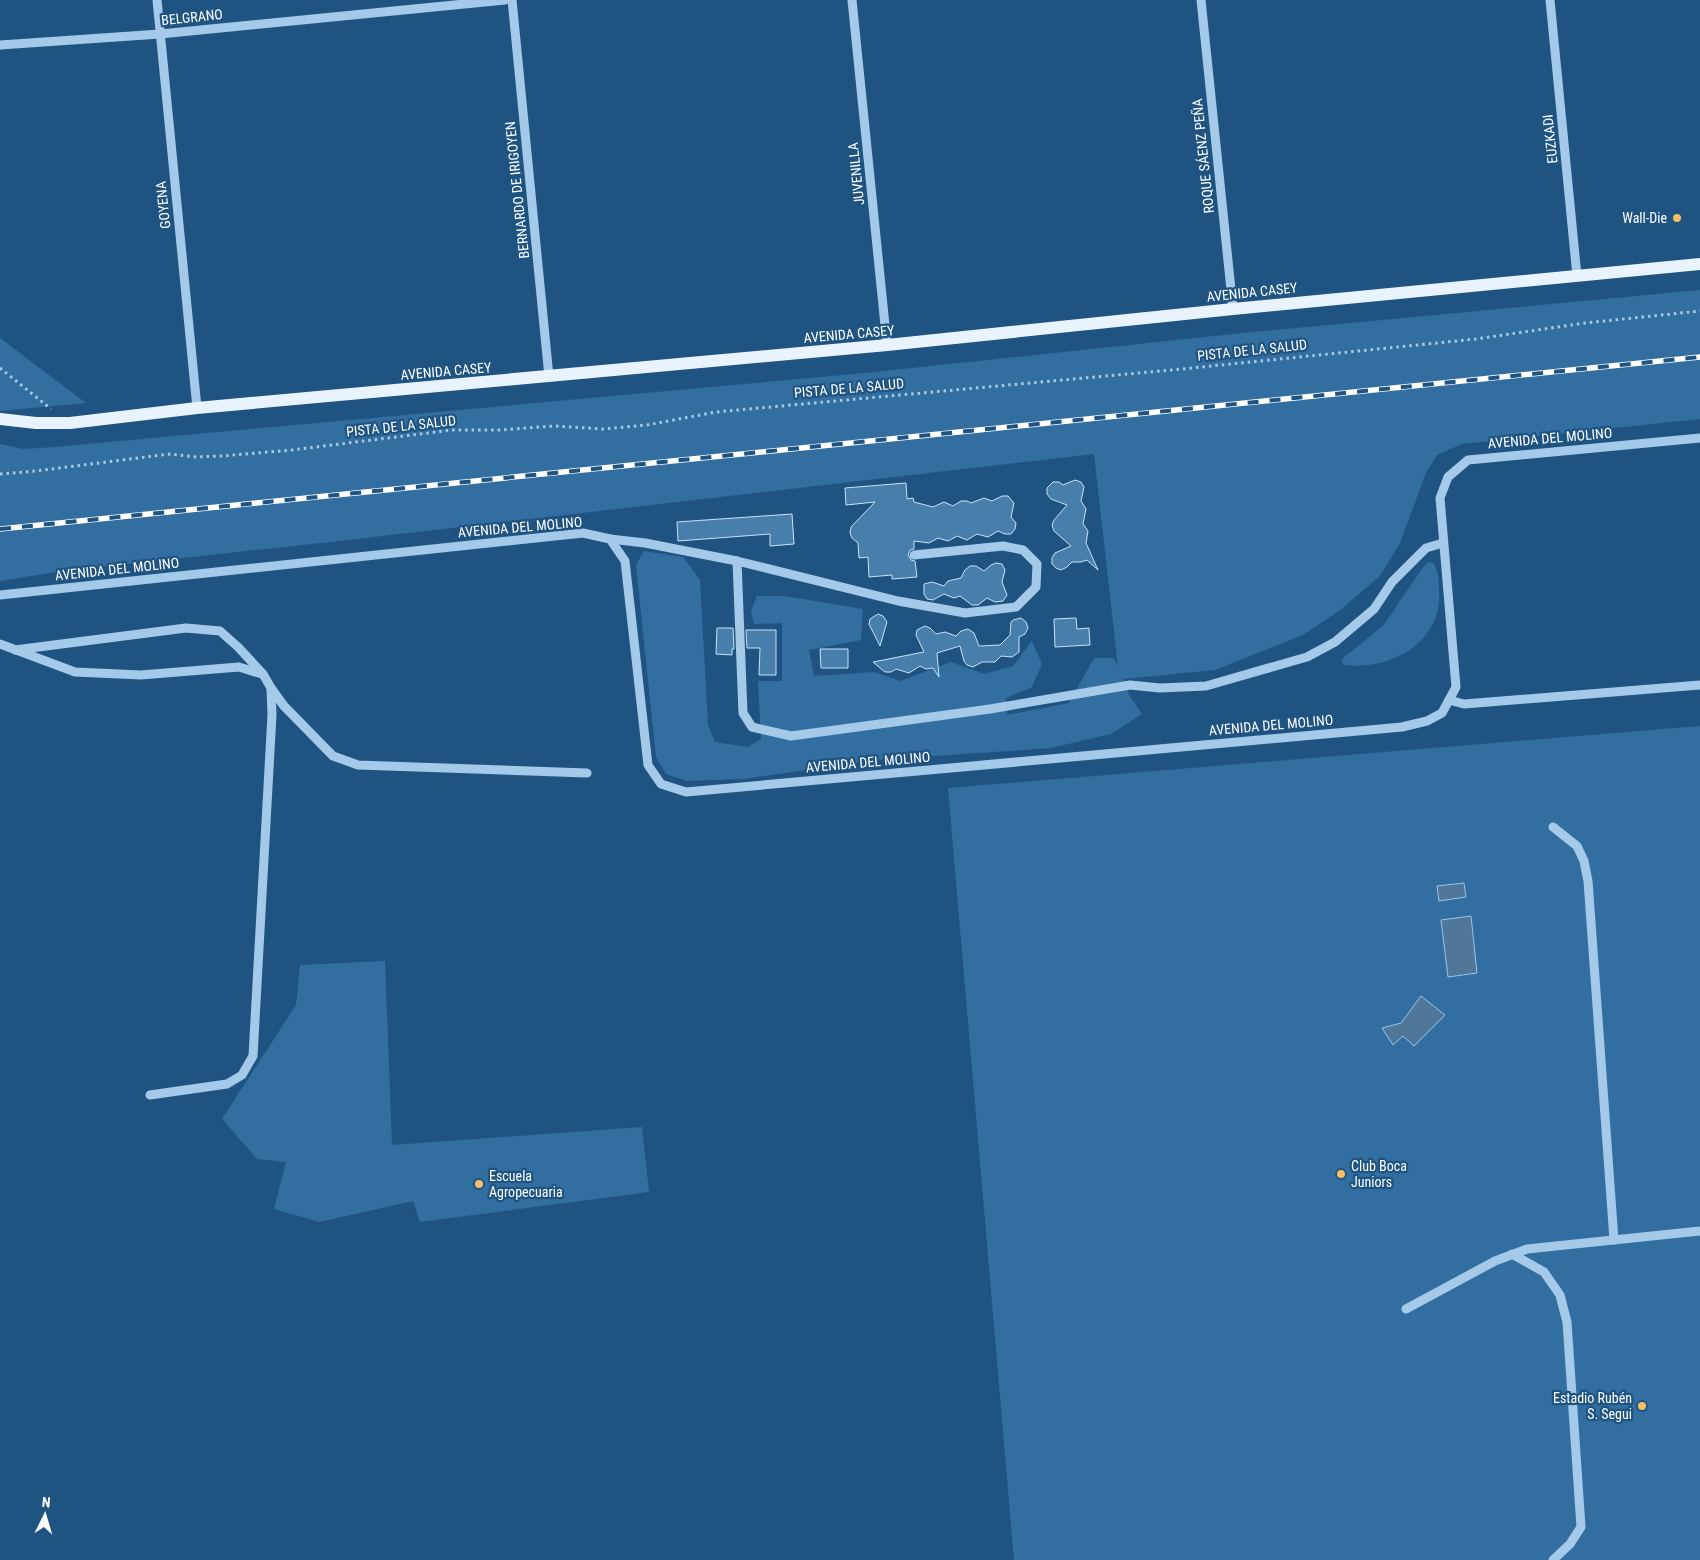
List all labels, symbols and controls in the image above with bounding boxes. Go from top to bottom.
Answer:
street label: BELGRANO [160,6,224,28]
street label: ROQUE SÁENZ PEÑA [1188,98,1217,214]
street label: EUZKADI [1539,114,1561,164]
street label: BERNARDO DE IRIGOYEN [502,121,532,259]
street label: JUVENILLA [845,142,867,206]
street label: GOYENA [153,181,173,229]
place label: Wall-Die [1622,210,1667,226]
marker: Wall-Die [1671,212,1683,224]
street label: AVENIDA CASEY [1206,279,1299,305]
street label: AVENIDA CASEY [803,322,896,346]
street label: PISTA DE LA SALUD [1196,336,1308,364]
street label: AVENIDA CASEY [400,359,493,383]
street label: PISTA DE LA SALUD [793,375,905,401]
street label: PISTA DE LA SALUD [345,412,457,440]
street label: AVENIDA DEL MOLINO [1487,425,1613,451]
street label: AVENIDA DEL MOLINO [457,514,583,540]
street label: AVENIDA DEL MOLINO [54,555,180,583]
street label: AVENIDA DEL MOLINO [1208,712,1334,738]
street label: AVENIDA DEL MOLINO [805,749,931,775]
place label: Club Boca Juniors [1351,1158,1407,1190]
place label: Escuela Agropecuaria [489,1168,563,1200]
marker: Club Boca Juniors [1335,1168,1347,1180]
marker: Escuela Agropecuaria [473,1178,485,1190]
place label: Estadio Rubén S. Segui [1553,1390,1632,1422]
marker: Estadio Rubén S. Segui [1636,1400,1648,1412]
north arrow [20,1490,70,1540]
text: N [41,1494,51,1510]

